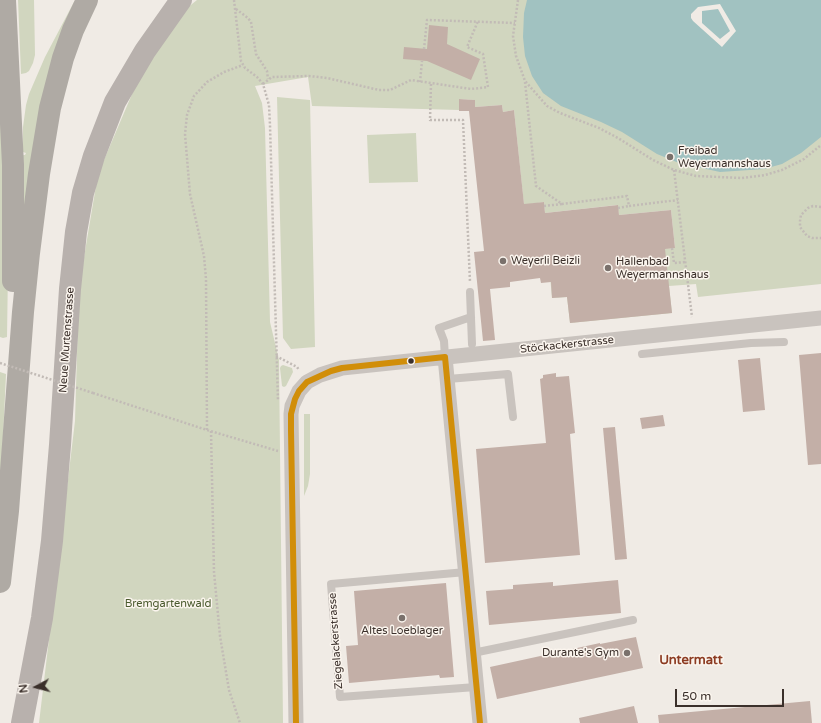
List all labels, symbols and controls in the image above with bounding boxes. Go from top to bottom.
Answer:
place label: Freibad Weyermannshaus [678,144,771,170]
marker: Freibad Weyermannshaus [665,152,675,162]
place label: Weyerli Beizli [511,254,580,268]
place label: Hallenbad Weyermannshaus [616,255,709,281]
marker: Weyerli Beizli [498,256,508,266]
marker: Hallenbad Weyermannshaus [603,263,613,273]
street label: Neue Murtenstrasse [57,287,77,393]
street label: Stöckackerstrasse [520,334,614,356]
unlabelled marker [406,356,416,366]
street label: Ziegelackerstrasse [326,592,346,690]
park label: Bremgartenwald [125,597,211,611]
marker: Altes Loeblager [397,613,407,623]
place label: Altes Loeblager [361,624,443,638]
place label: Durante's Gym [542,646,619,660]
marker: Durante's Gym [622,648,632,658]
district label: Untermatt [659,653,723,669]
north arrow [16,667,56,707]
scale bar [677,681,786,707]
text: N [17,683,31,694]
text: 50 m [682,689,711,703]

